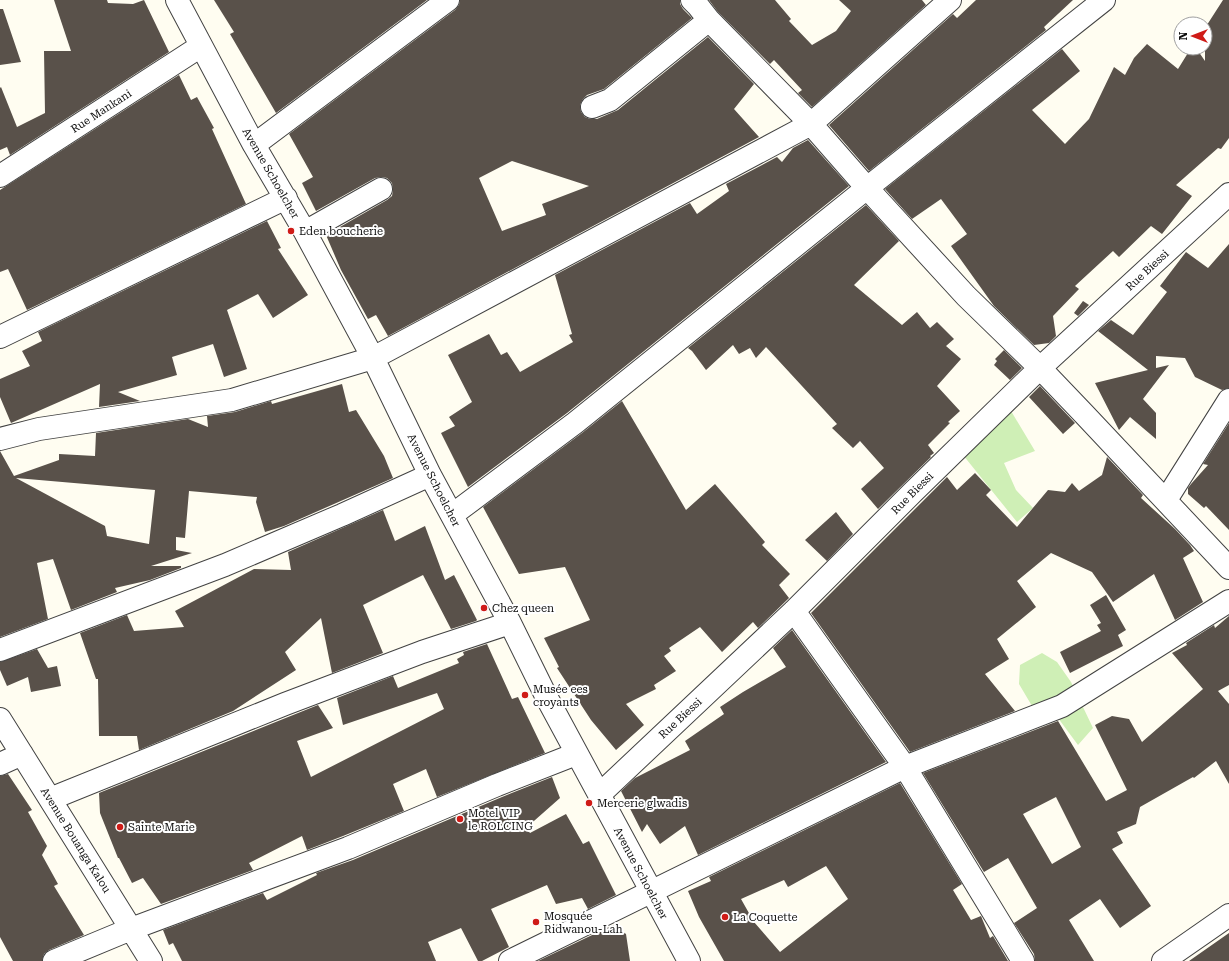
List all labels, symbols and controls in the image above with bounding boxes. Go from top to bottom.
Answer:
north arrow [1173,16,1213,56]
text: N [1177,31,1190,40]
street label: Rue Mankani [69,87,134,136]
street label: Avenue Schoelcher [239,126,302,221]
place label: Eden boucherie [299,225,383,238]
marker: Eden boucherie [286,226,296,236]
street label: Rue Biessi [1123,247,1172,294]
street label: Avenue Schoelcher [405,432,463,529]
street label: Rue Biessi [889,469,936,517]
place label: Chez queen [492,602,554,615]
marker: Chez queen [479,603,489,613]
place label: Musée ees croyants [533,683,588,709]
marker: Musée ees croyants [520,690,530,700]
street label: Rue Biessi [656,695,705,742]
street label: Avenue Bouanga Kalou [38,785,113,896]
place label: Mercerie glwadis [597,797,687,810]
marker: Mercerie glwadis [584,798,594,808]
place label: Motel VIP le ROLCING [468,807,533,833]
marker: Motel VIP le ROLCING [455,814,465,824]
place label: Sainte Marie [128,821,195,834]
marker: Sainte Marie [115,822,125,832]
street label: Avenue Schoelcher [611,825,671,922]
place label: Mosquée Ridwanou-Lah [544,910,623,936]
place label: La Coquette [733,911,798,924]
marker: La Coquette [720,912,730,922]
marker: Mosquée Ridwanou-Lah [531,917,541,927]

